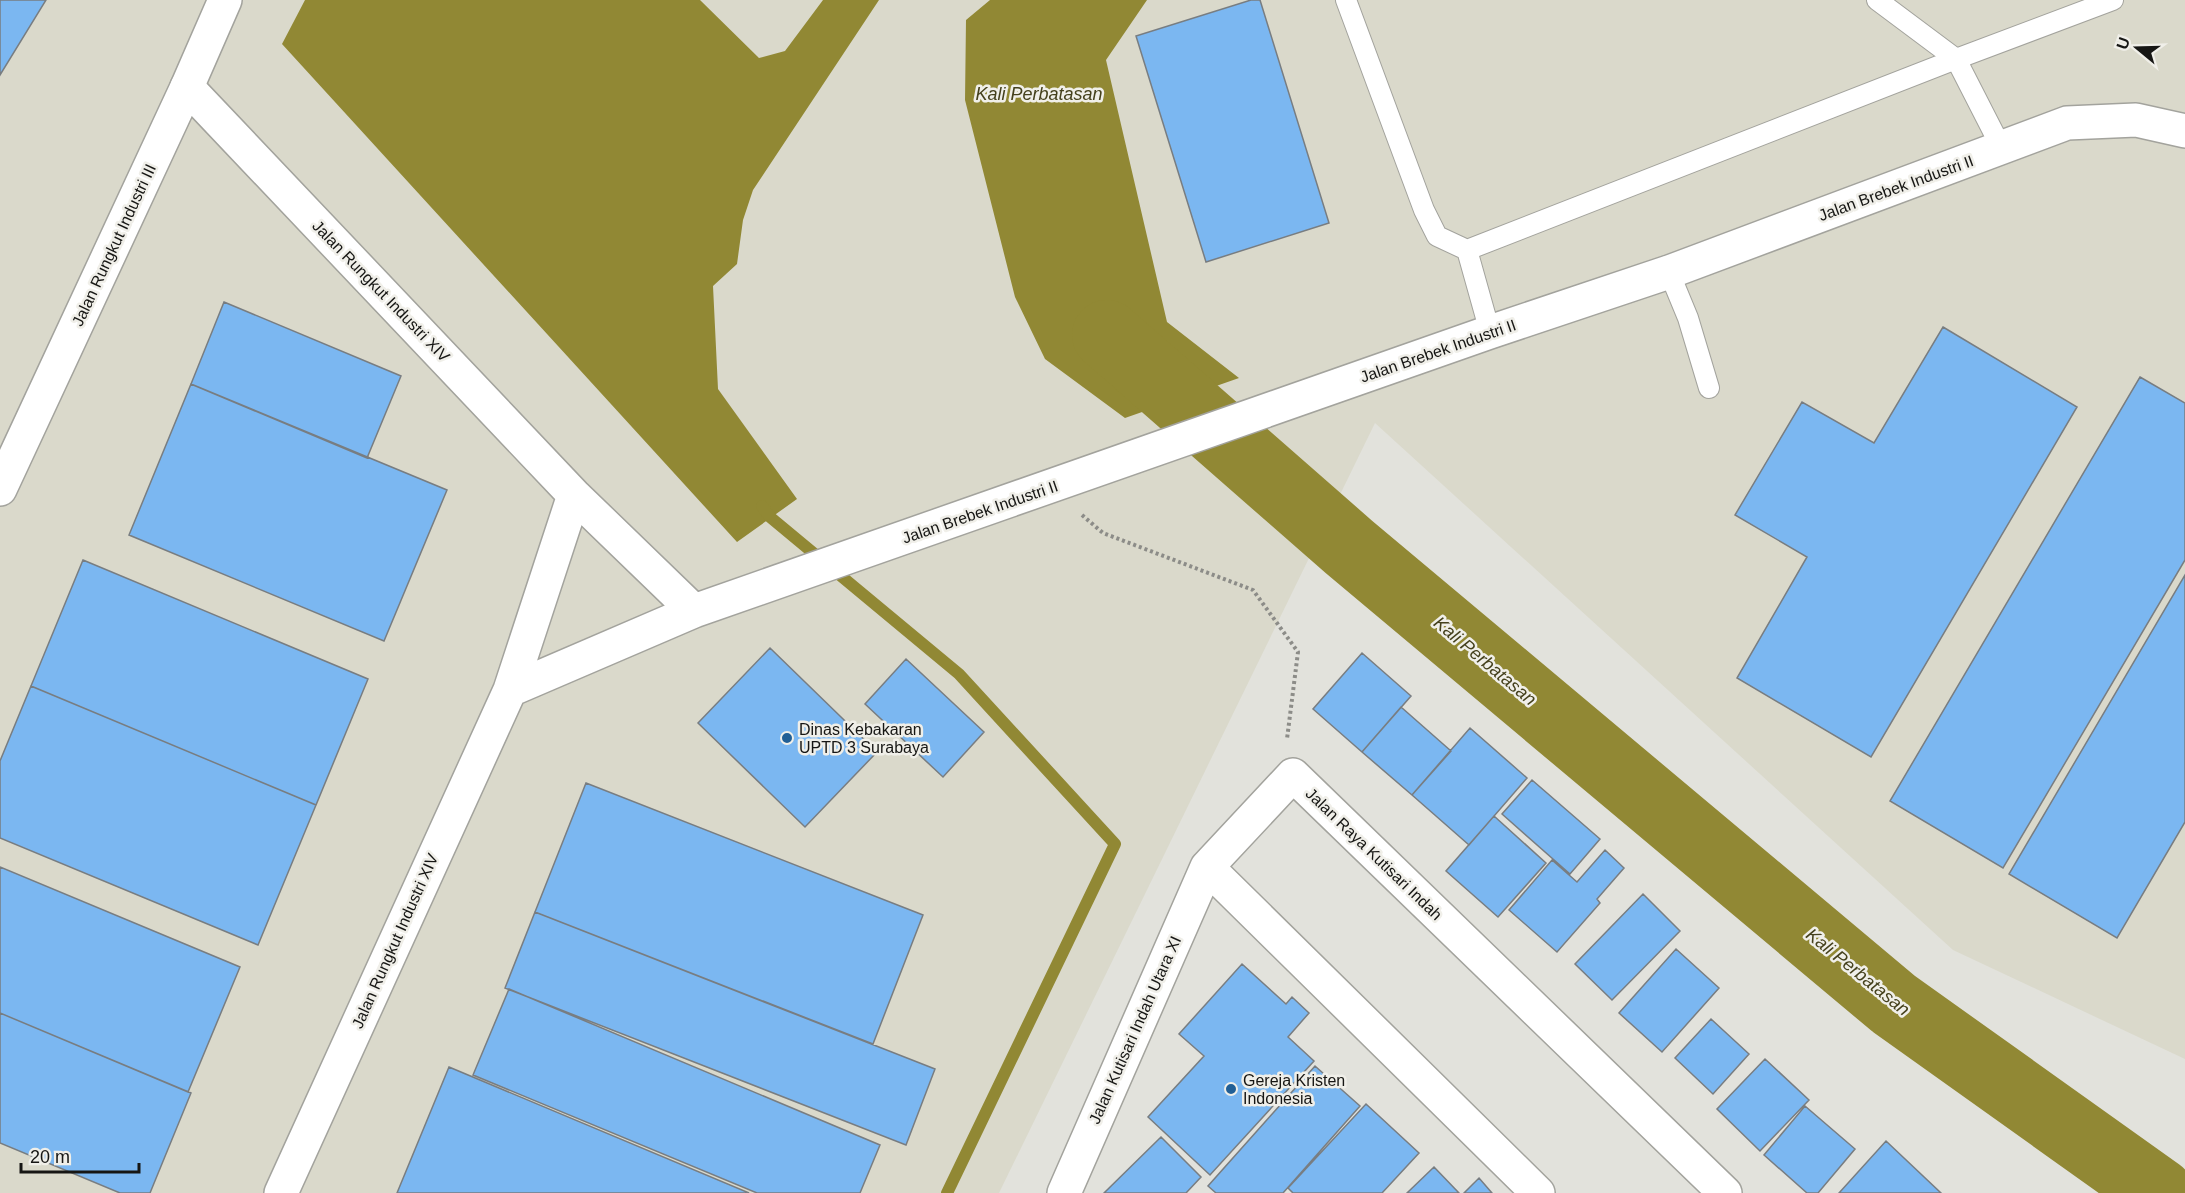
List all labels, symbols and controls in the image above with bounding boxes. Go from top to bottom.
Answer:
north arrow [2107,18,2167,78]
text: U [2113,35,2133,52]
water label: Kali Perbatasan [975,84,1103,104]
street label: Jalan Brebek Industri II [1816,152,1976,224]
street label: Jalan Rungkut Industri III [69,161,159,329]
street label: Jalan Rungkut Industri XIV [309,217,453,365]
street label: Jalan Brebek Industri II [1358,316,1518,386]
street label: Jalan Brebek Industri II [900,477,1060,547]
water label: Kali Perbatasan [1430,612,1540,710]
place label: Dinas Kebakaran UPTD 3 Surabaya [799,721,929,756]
marker: Dinas Kebakaran UPTD 3 Surabaya [780,731,794,745]
street label: Jalan Raya Kutisari Indah [1303,785,1445,923]
street label: Jalan Rungkut Industri XIV [349,851,441,1031]
water label: Kali Perbatasan [1802,924,1914,1020]
street label: Jalan Kutisari Indah Utara XI [1086,934,1184,1126]
place label: Gereja Kristen Indonesia [1243,1072,1345,1107]
marker: Gereja Kristen Indonesia [1224,1082,1238,1096]
scale bar [21,1136,140,1174]
text: 20 m [30,1147,70,1167]

